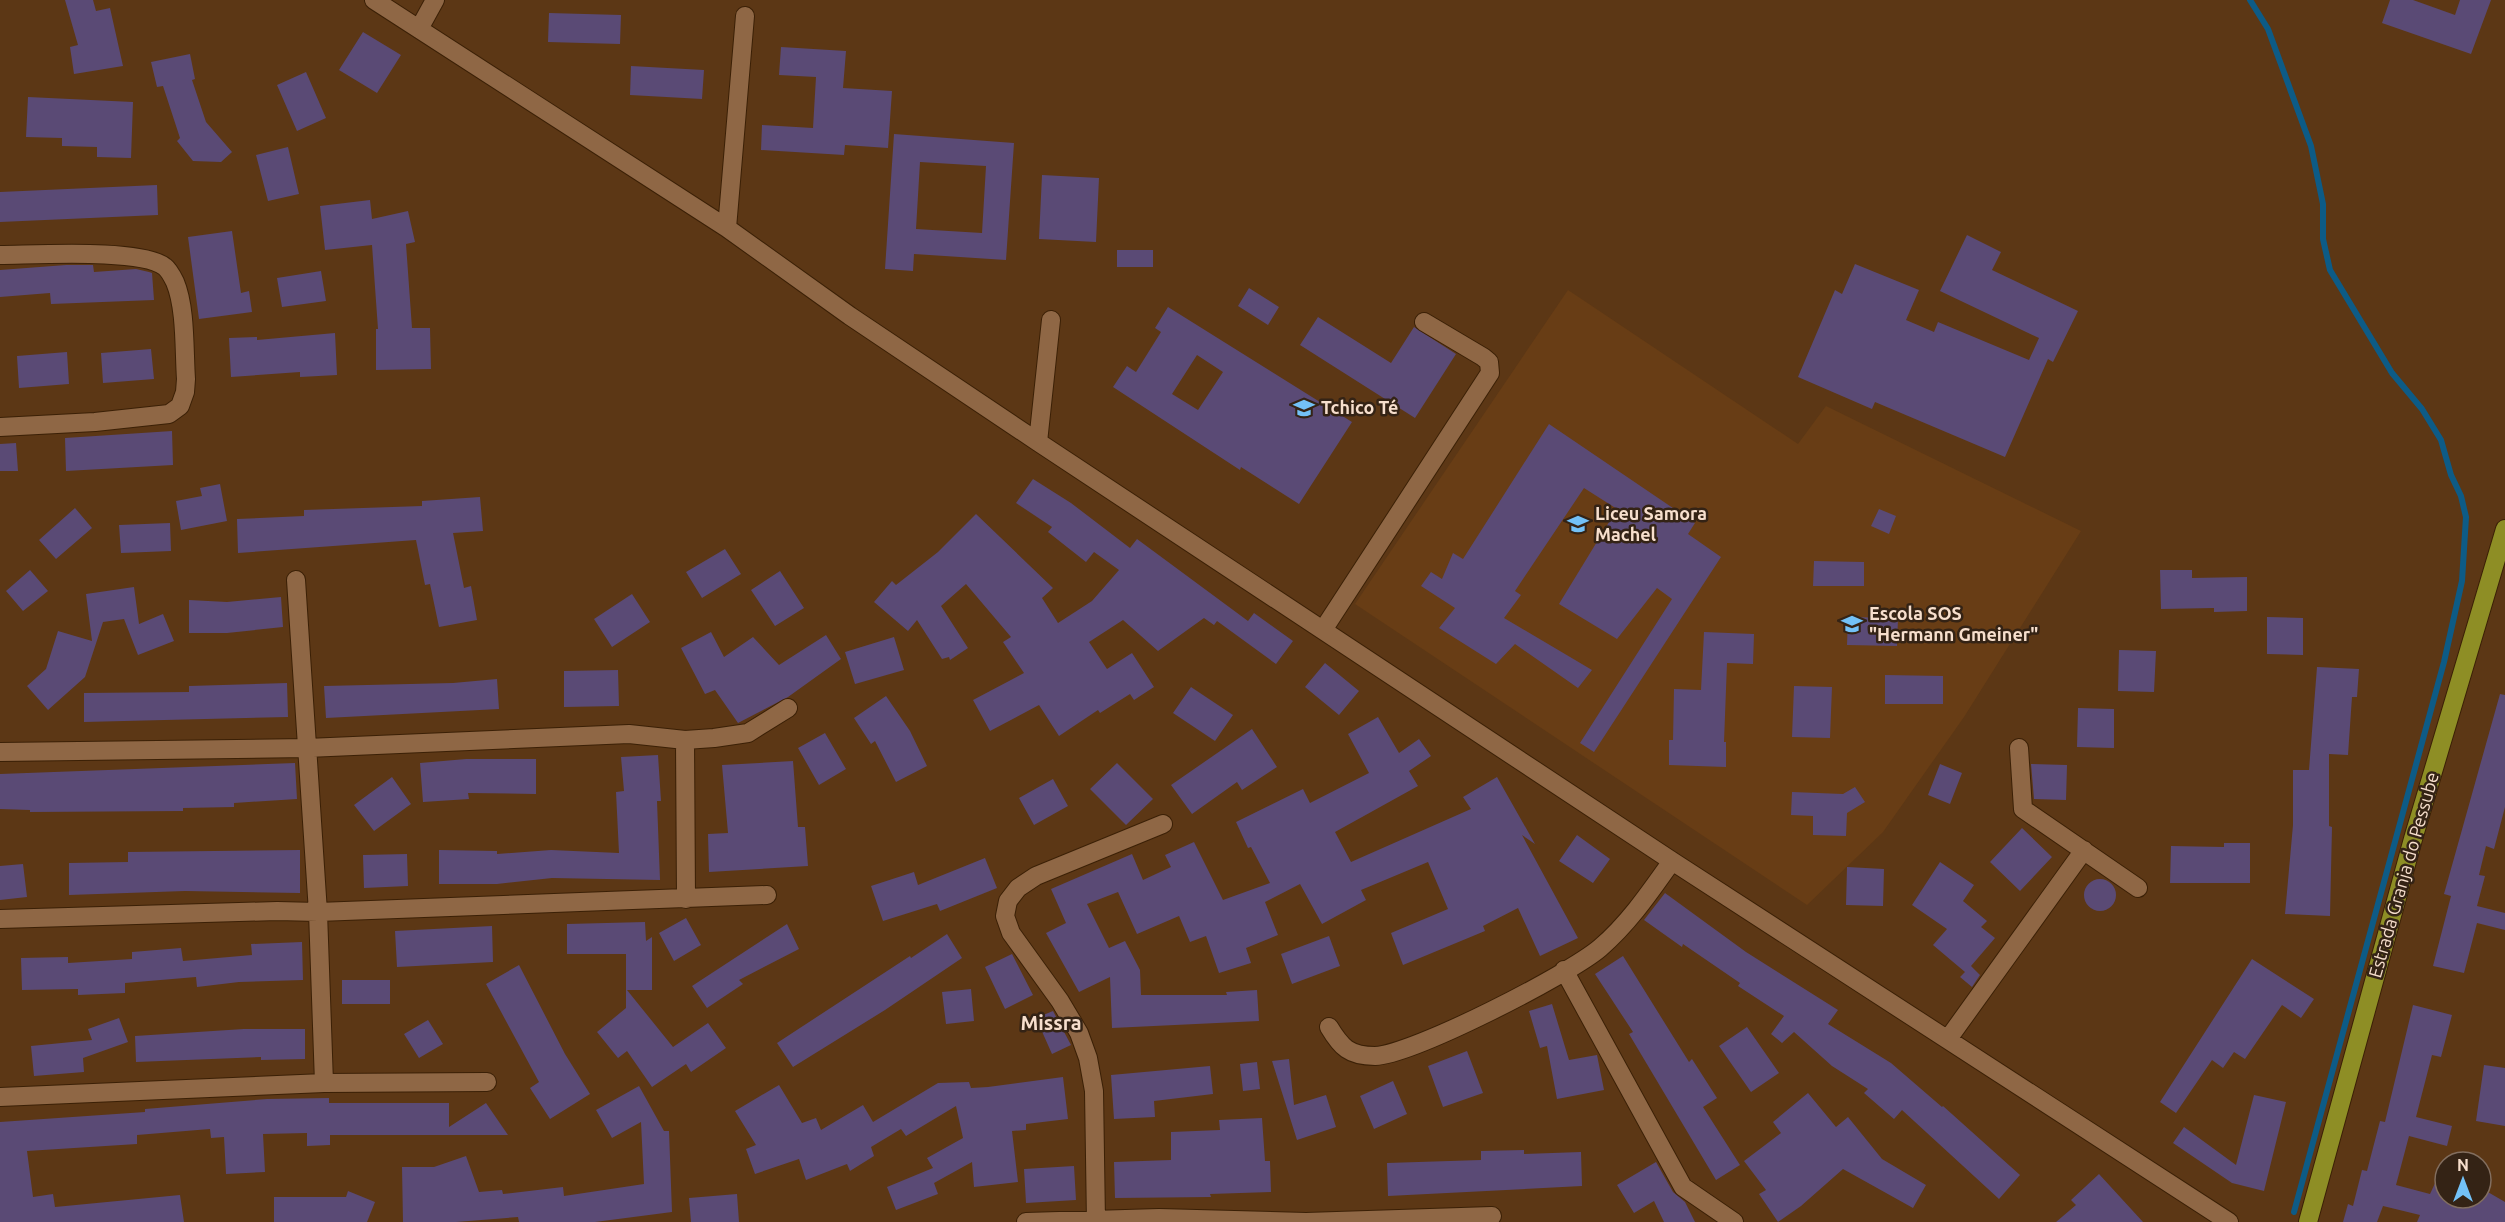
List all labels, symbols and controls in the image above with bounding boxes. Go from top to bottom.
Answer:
school or university icon: Tchico Té [1292,396,1316,420]
place label: Tchico Té [1321,397,1398,417]
place label: Liceu Samora Machel [1595,503,1707,544]
school or university icon: Liceu Samora Machel [1566,512,1590,536]
place label: Escola SOS "Hermann Gmeiner" [1869,603,2038,644]
school or university icon: Escola SOS "Hermann Gmeiner" [1840,612,1864,636]
street label: Estrada Granja do Pessube [2364,770,2442,980]
district label: Missra [1020,1011,1082,1034]
north arrow [2433,1150,2493,1210]
text: N [2457,1156,2469,1174]

